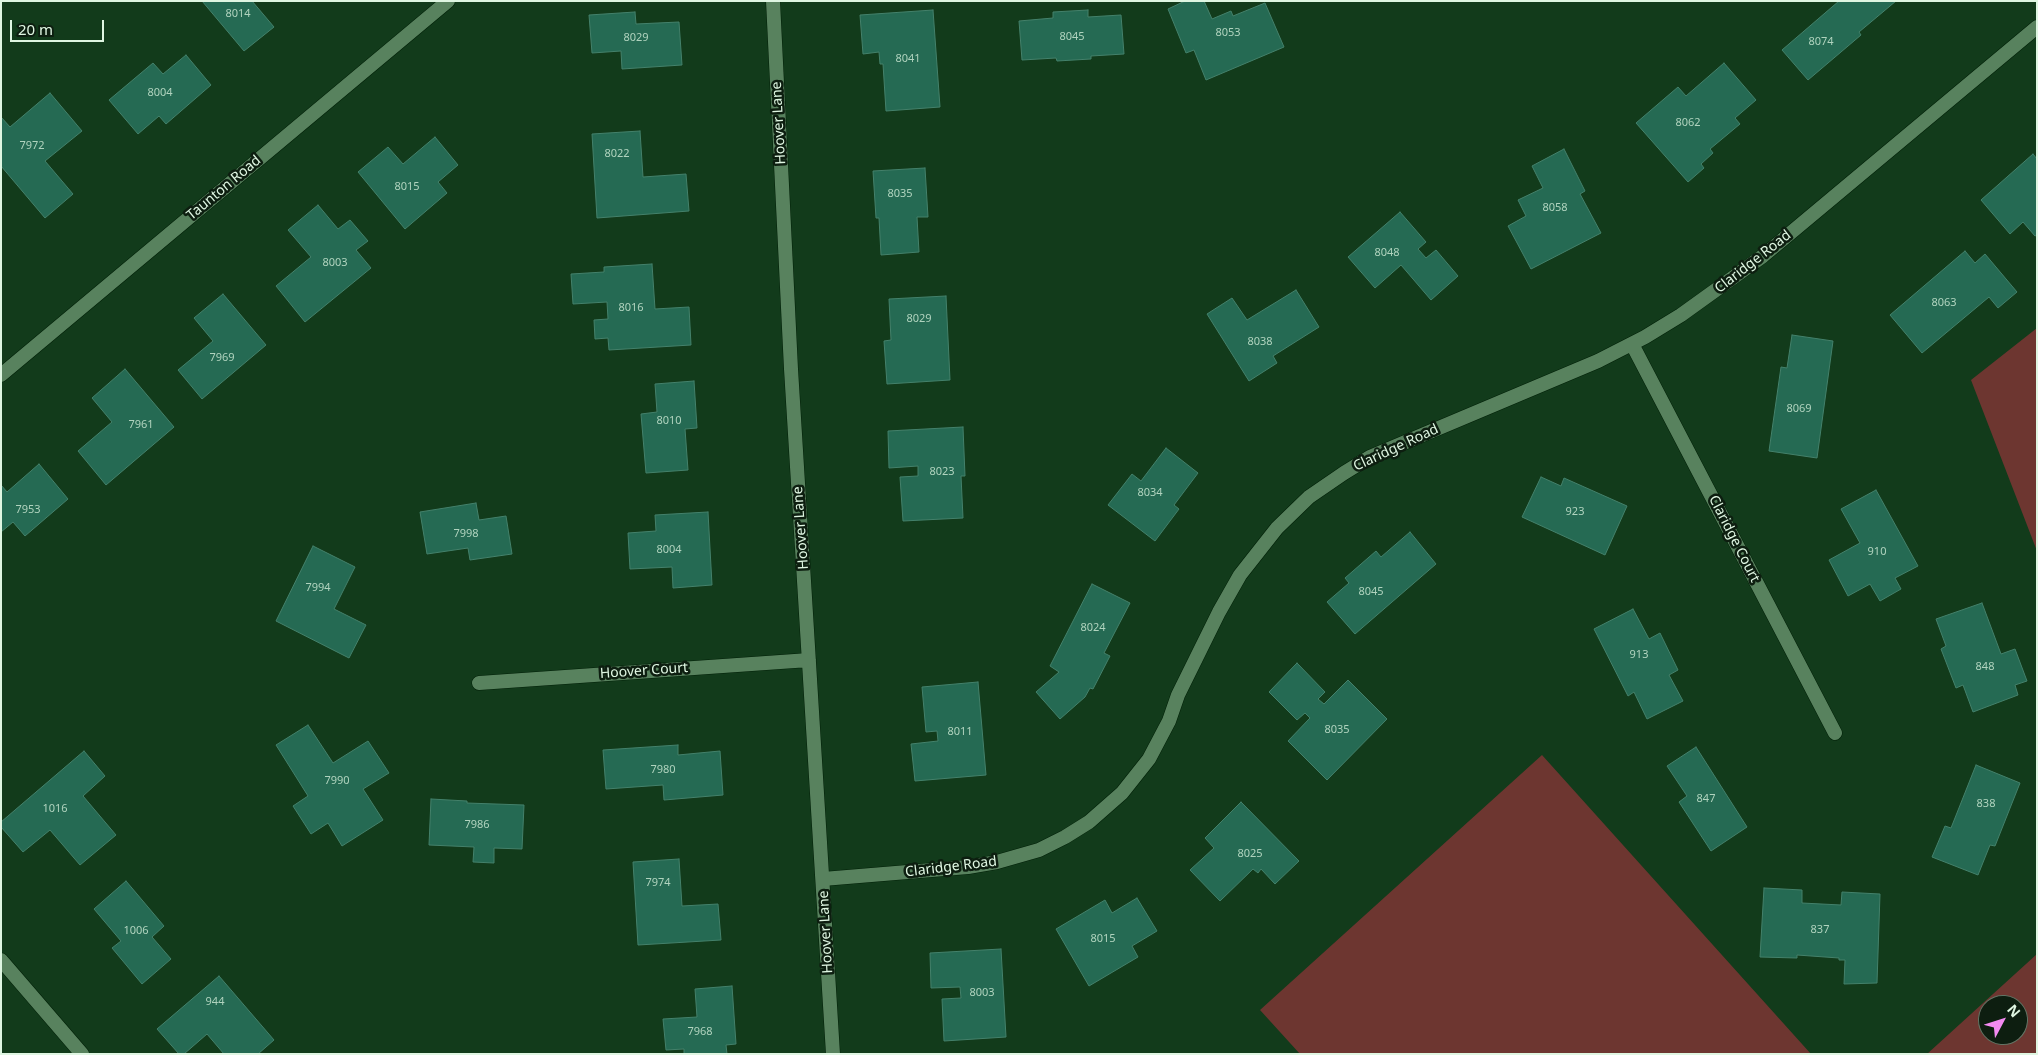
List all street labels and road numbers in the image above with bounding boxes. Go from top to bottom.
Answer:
street label: Hoover Lane [768,81,790,165]
street label: Taunton Road [184,152,264,224]
street label: Claridge Road [1712,227,1794,297]
street label: Claridge Road [1351,421,1441,475]
street label: Hoover Lane [790,486,812,570]
street label: Claridge Court [1705,493,1763,585]
street label: Hoover Court [599,660,689,682]
street label: Claridge Road [904,853,998,881]
street label: Hoover Lane [815,890,837,974]

